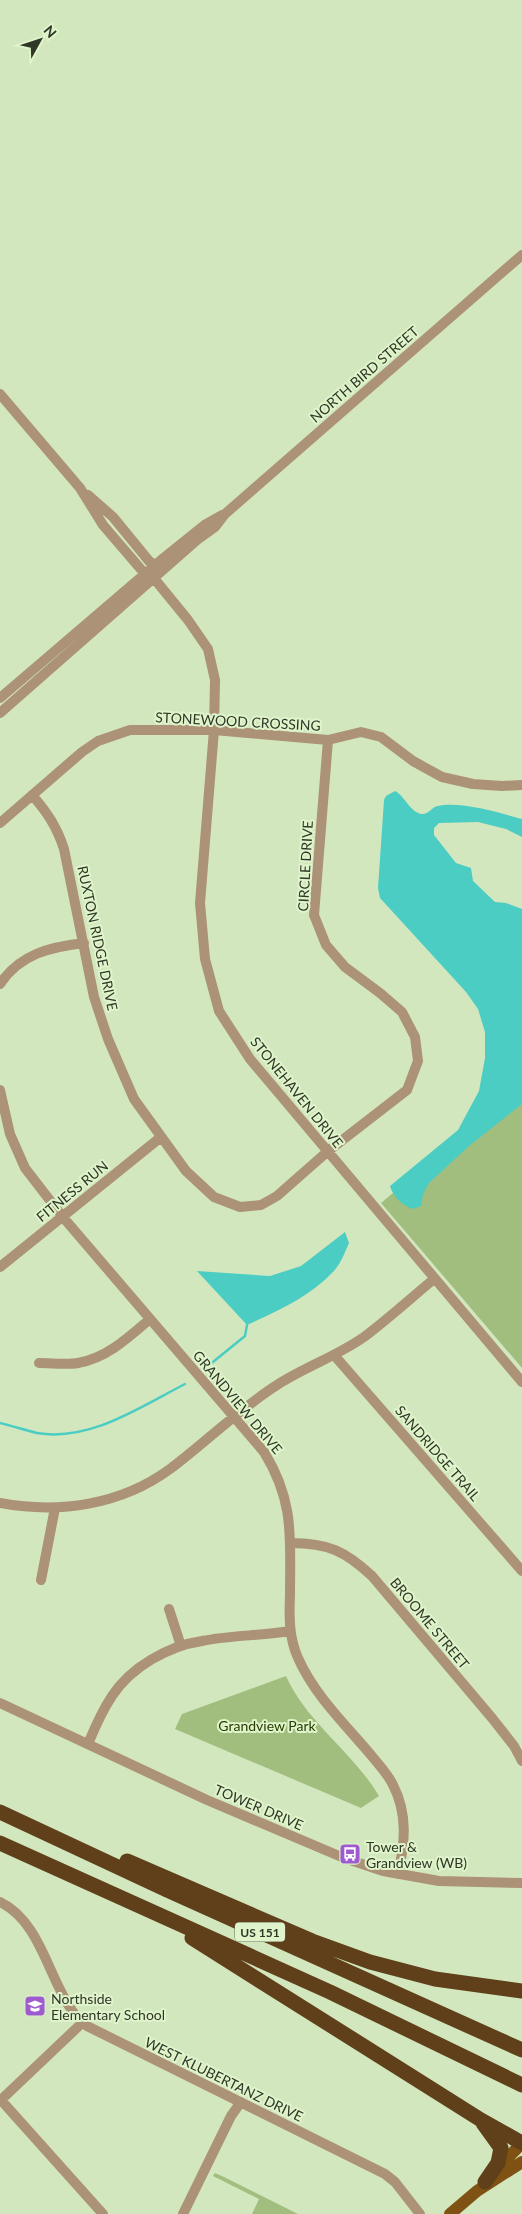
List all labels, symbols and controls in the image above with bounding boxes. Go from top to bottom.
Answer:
north arrow [15,15,65,65]
text: N [40,22,60,41]
street label: NORTH BIRD STREET [306,322,422,426]
street label: STONEWOOD CROSSING [155,708,321,734]
street label: CIRCLE DRIVE [294,820,316,912]
street label: RUXTON RIDGE DRIVE [74,864,122,1012]
street label: STONEHAVEN DRIVE [247,1033,347,1151]
street label: FITNESS RUN [33,1157,111,1225]
street label: GRANDVIEW DRIVE [190,1347,286,1457]
street label: SANDRIDGE TRAIL [392,1402,484,1504]
street label: BROOME STREET [387,1574,474,1673]
park label: Grandview Park [218,1717,317,1734]
street label: TOWER DRIVE [212,1781,306,1833]
place label: Tower & Grandview (WB) [366,1838,467,1871]
bus stop icon: Tower & Grandview (WB) [338,1842,362,1866]
road number: US 151 [235,1922,285,1941]
place label: Northside Elementary School [51,1990,165,2023]
school or university icon: Northside Elementary School [23,1994,47,2018]
street label: WEST KLUBERTANZ DRIVE [142,2033,306,2125]

